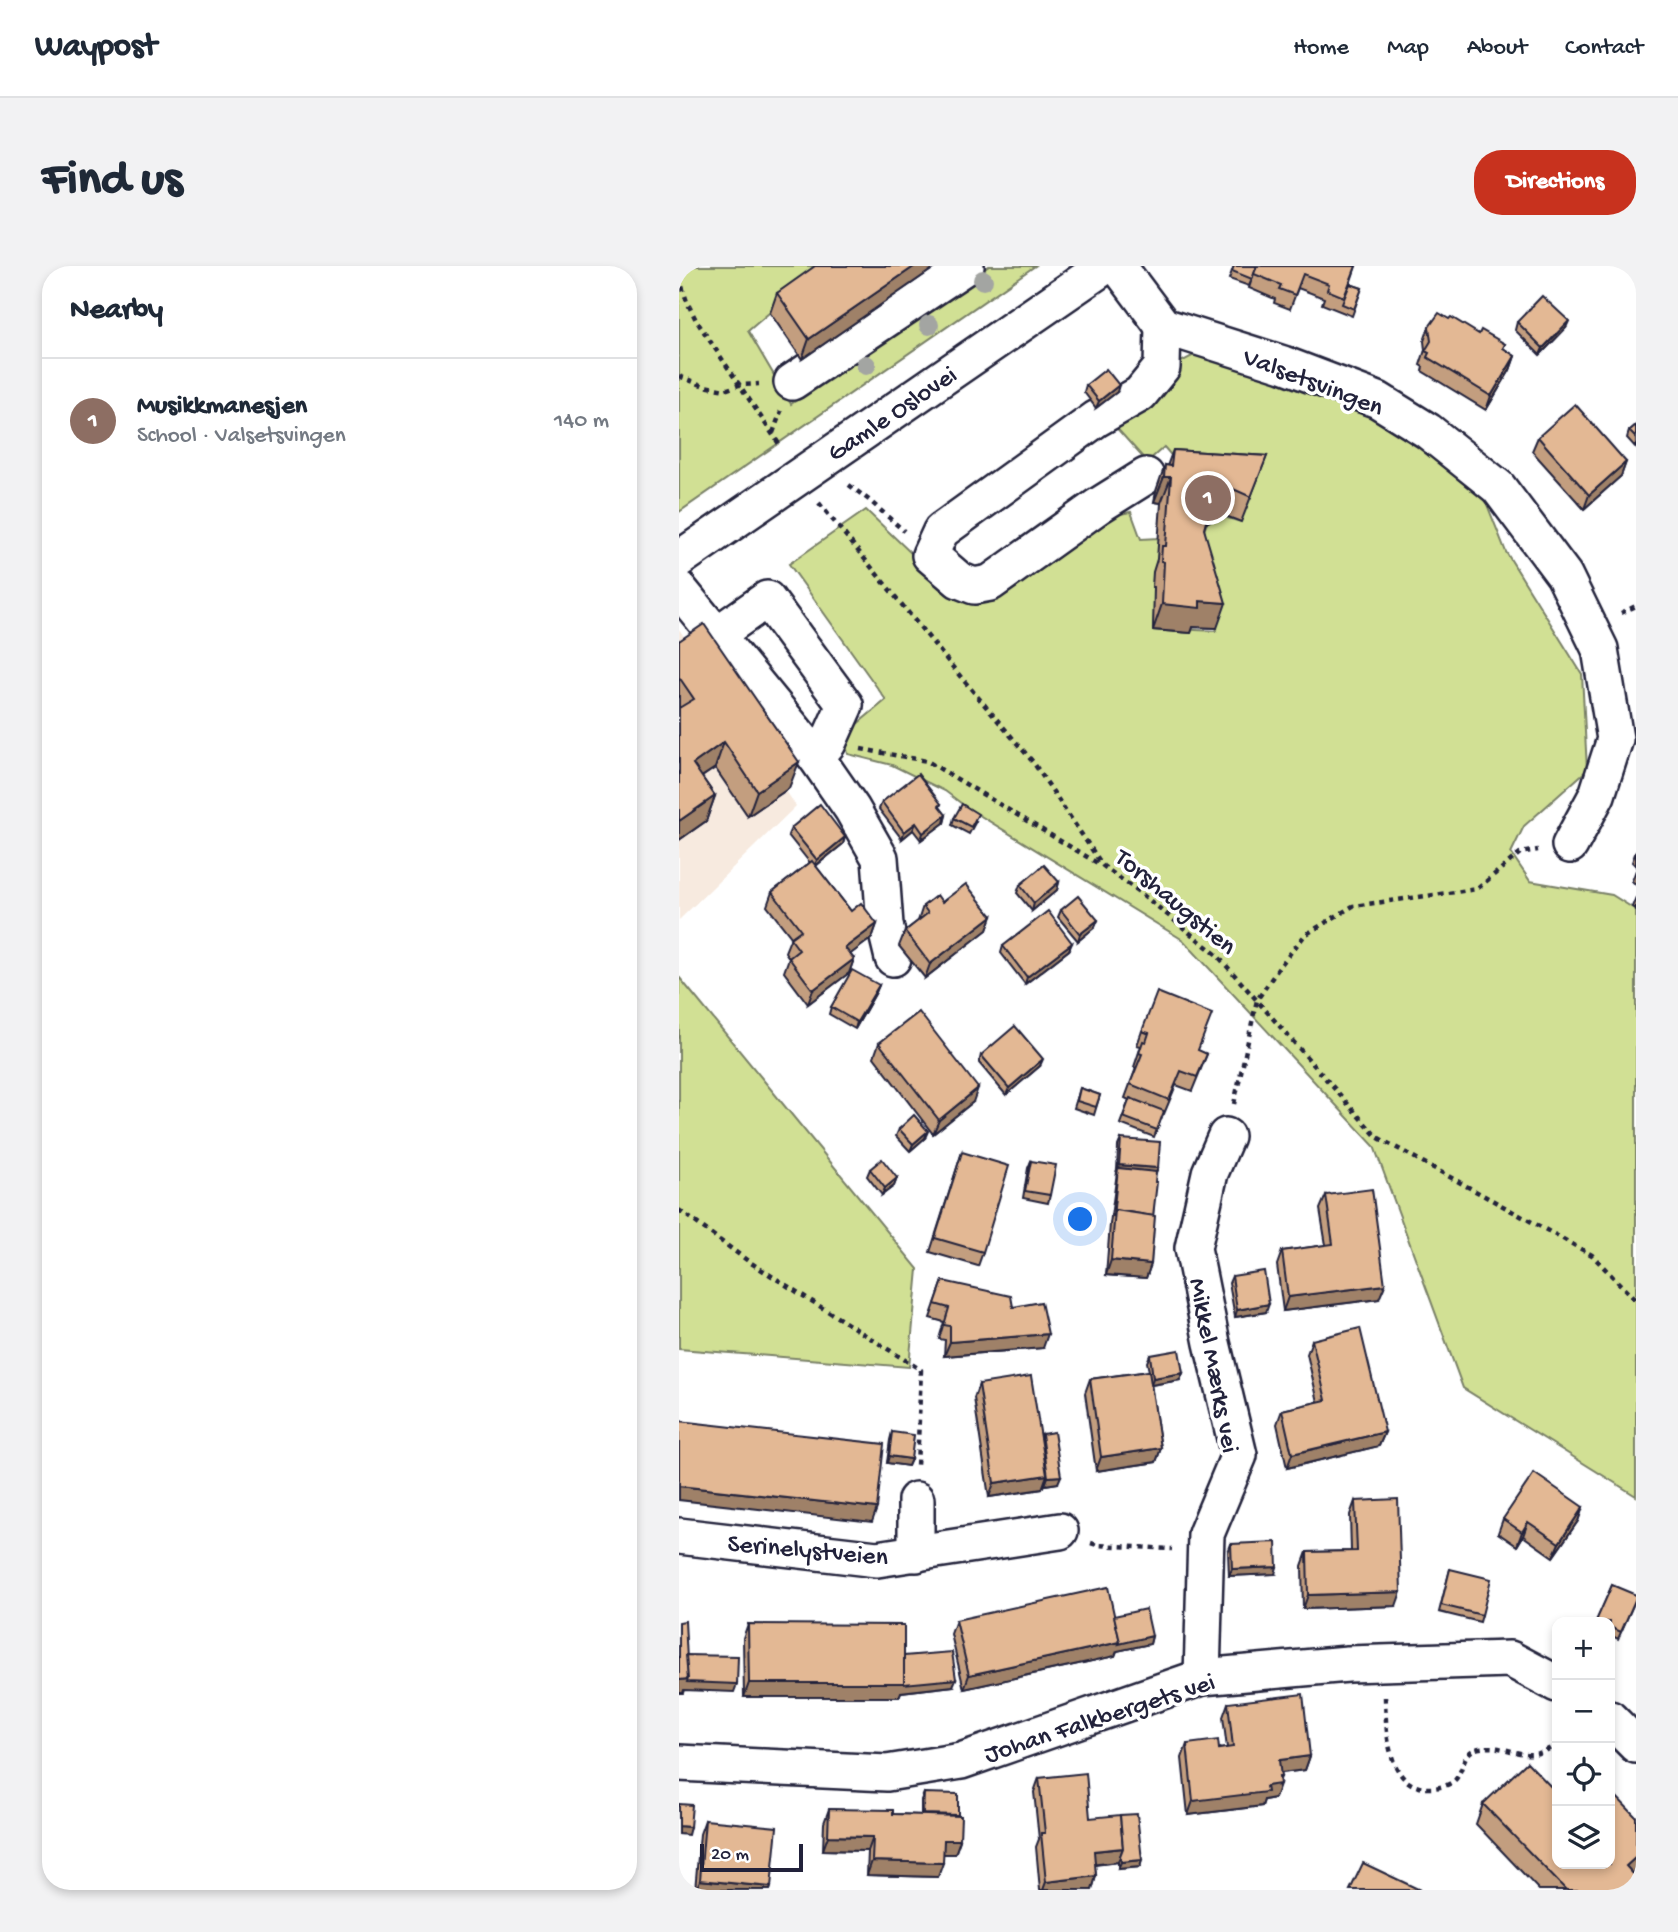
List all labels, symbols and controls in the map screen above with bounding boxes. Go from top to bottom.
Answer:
text: Waypost [35,29,157,67]
text: Home [1293,34,1349,63]
text: Map [1387,34,1429,63]
text: About [1467,34,1527,63]
text: Contact [1565,34,1643,63]
button: Directions [1474,150,1636,215]
text: Find us [42,153,182,211]
text: Nearby [70,294,163,329]
street label: Valsetsvingen [1237,343,1388,425]
street label: Gamle Oslovei [823,361,964,470]
text: Musikkmanesjen [137,392,307,423]
text: 1 [88,408,98,435]
text: 140 m [554,408,609,435]
text: School · Valsetsvingen [137,423,346,450]
pin: 1 [1185,472,1231,524]
street label: Torshaugstien [1105,842,1242,964]
your location [1063,1202,1097,1236]
street label: Mikkel Mærks vei [1179,1276,1244,1456]
street label: Serinelystveien [726,1530,890,1575]
map controls [1552,1617,1615,1869]
button: + [1552,1617,1615,1680]
street label: Johan Falkbergets vei [981,1668,1220,1772]
button: − [1552,1680,1615,1743]
button: locate [1552,1743,1615,1806]
button: layers [1552,1806,1615,1869]
scale bar [700,1841,803,1873]
text: 20 m [711,1844,749,1867]

